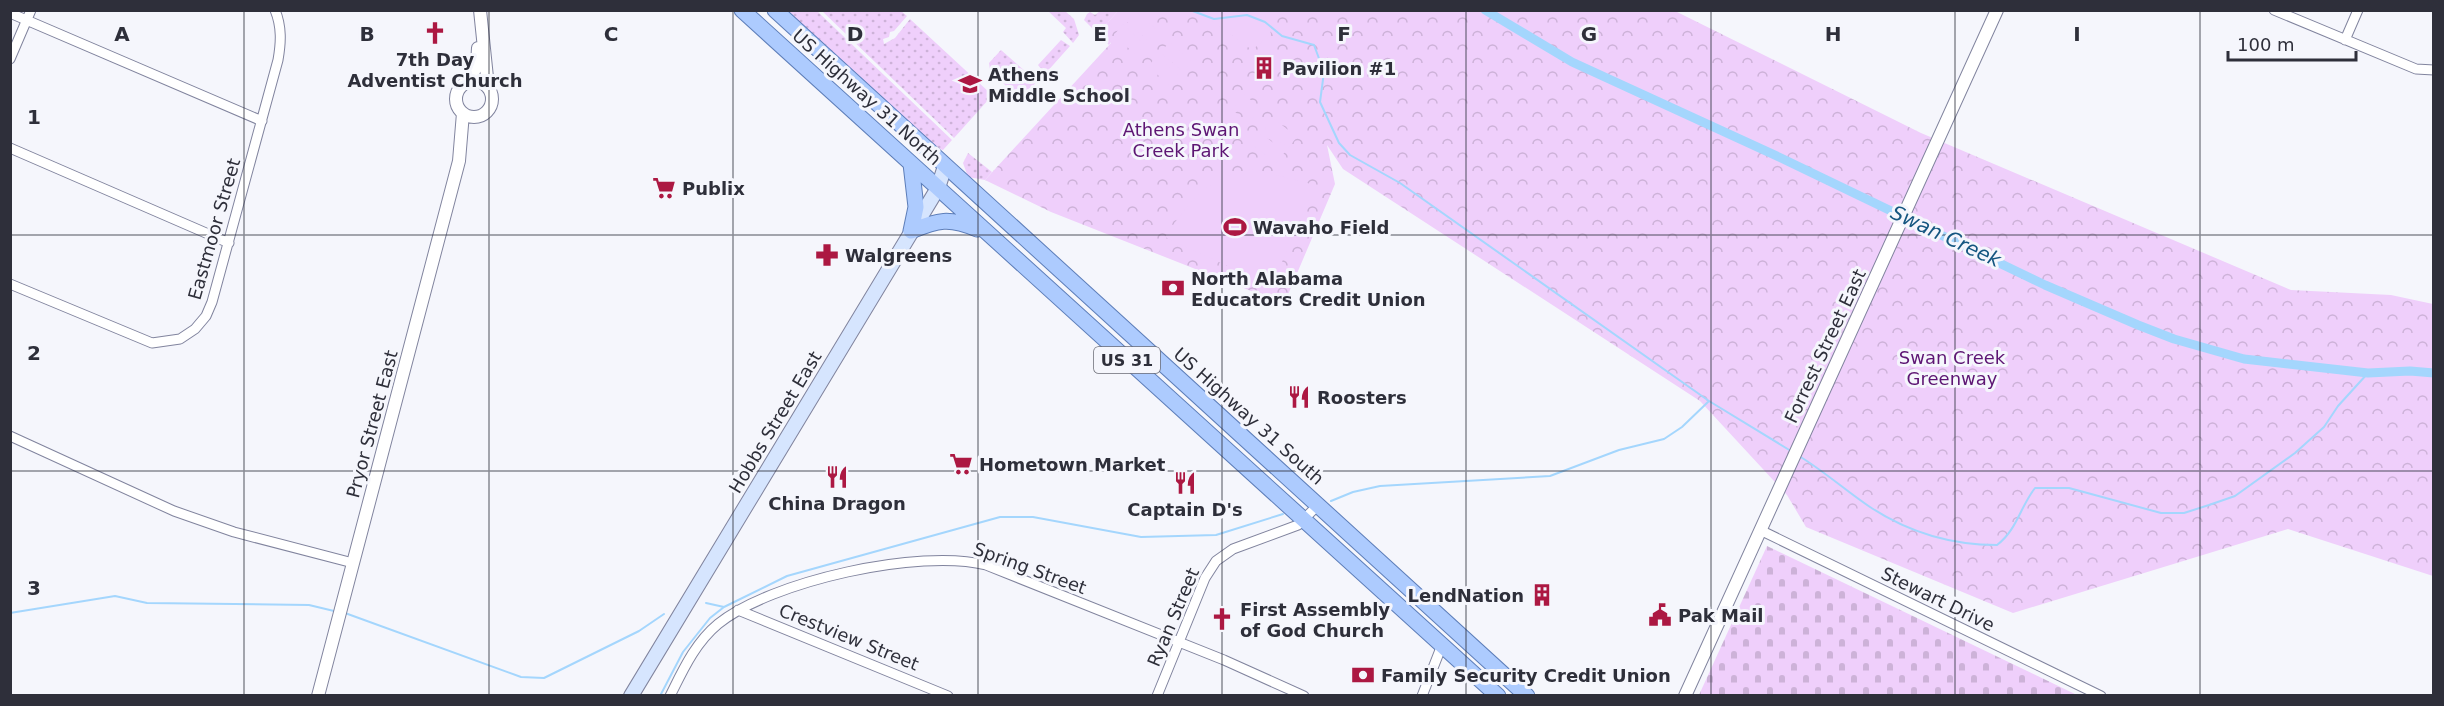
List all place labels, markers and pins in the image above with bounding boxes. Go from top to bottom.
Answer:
church icon: 7th Day Adventist Church [422,20,448,46]
place label: 7th Day Adventist Church [347,49,523,91]
building icon: Pavilion #1 [1251,55,1277,81]
place label: Pavilion #1 [1282,58,1396,79]
place label: Athens Middle School [988,64,1130,106]
school or university icon: Athens Middle School [957,71,983,97]
supermarket icon: Publix [651,175,677,201]
place label: Publix [682,178,745,199]
sports icon: Wavaho Field [1222,214,1248,240]
place label: Wavaho Field [1253,217,1389,238]
pharmacy icon: Walgreens [814,242,840,268]
place label: Walgreens [845,245,952,266]
place label: North Alabama Educators Credit Union [1191,268,1426,310]
bank icon: North Alabama Educators Credit Union [1160,275,1186,301]
restaurant icon: Roosters [1286,384,1312,410]
place label: Roosters [1317,387,1407,408]
supermarket icon: Hometown Market [948,451,974,477]
place label: Hometown Market [979,454,1166,475]
restaurant icon: China Dragon [824,464,850,490]
restaurant icon: Captain D's [1172,470,1198,496]
place label: China Dragon [768,493,906,514]
place label: Captain D's [1127,499,1243,520]
building icon: LendNation [1529,582,1555,608]
place label: LendNation [1407,585,1524,606]
place label: First Assembly of God Church [1240,599,1390,641]
public building icon: Pak Mail [1647,602,1673,628]
place label: Pak Mail [1678,605,1764,626]
church icon: First Assembly of God Church [1209,606,1235,632]
bank icon: Family Security Credit Union [1350,662,1376,688]
place label: Family Security Credit Union [1381,665,1671,686]

